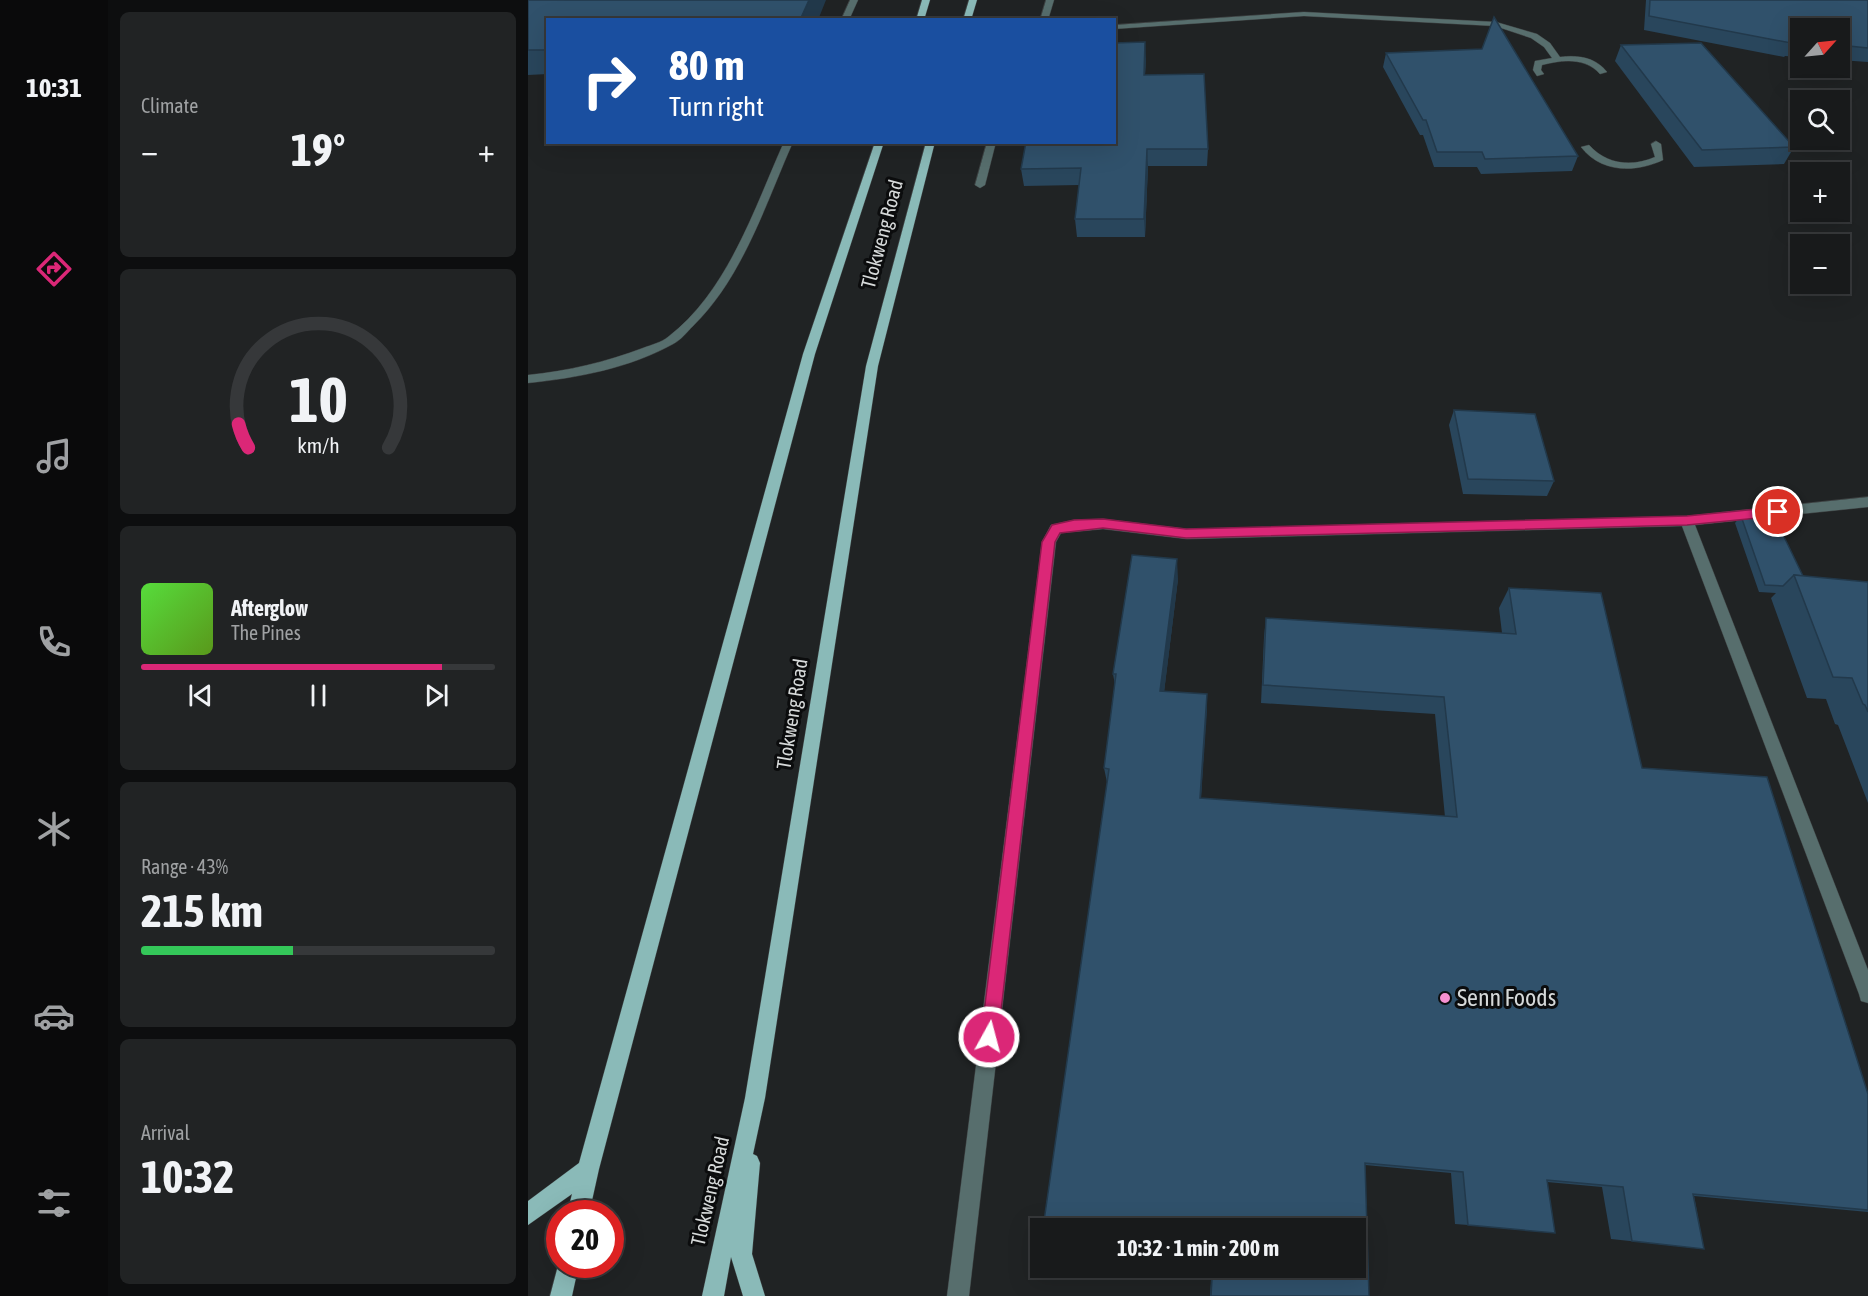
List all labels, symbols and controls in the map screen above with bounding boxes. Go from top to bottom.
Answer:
north arrow [1790,18,1850,78]
map controls [1790,18,1850,294]
text: 80 m [669,41,744,89]
icon: right [570,42,648,120]
text: 10:31 [26,72,82,103]
button: search [1790,90,1850,150]
text: Turn right [669,91,764,122]
text: Climate [141,94,198,117]
text: 19° [291,124,345,176]
text: − [141,131,158,169]
text: + [478,131,495,169]
button: + [1790,162,1850,222]
street label: Tlokweng Road [856,177,907,291]
button: − [1790,234,1850,294]
icon: directions [33,248,75,290]
text: 10 [289,364,347,435]
text: km/h [297,434,339,459]
icon: music [33,435,75,477]
pin [1752,486,1803,537]
icon: arrive [1761,495,1794,528]
text: Afterglow [231,595,308,621]
icon: phone [33,621,75,663]
text: The Pines [231,621,301,644]
street label: Tlokweng Road [771,657,812,771]
icon: previous [184,679,217,712]
icon: pause [302,679,335,712]
icon: next [420,679,453,712]
icon: climate [33,808,75,850]
text: Range · 43% [141,855,228,878]
text: 215 km [141,885,263,937]
place label: Senn Foods [1457,984,1556,1011]
marker: Senn Foods [1438,991,1452,1005]
icon: car [33,995,75,1037]
position arrow [957,1005,1021,1069]
text: Arrival [141,1121,190,1144]
street label: Tlokweng Road [686,1134,733,1248]
text: 10:32 [141,1151,235,1203]
icon: filters [33,1182,75,1224]
speed limit sign: 20 [546,1200,624,1278]
text: 10:32 · 1 min · 200 m [1117,1235,1279,1261]

